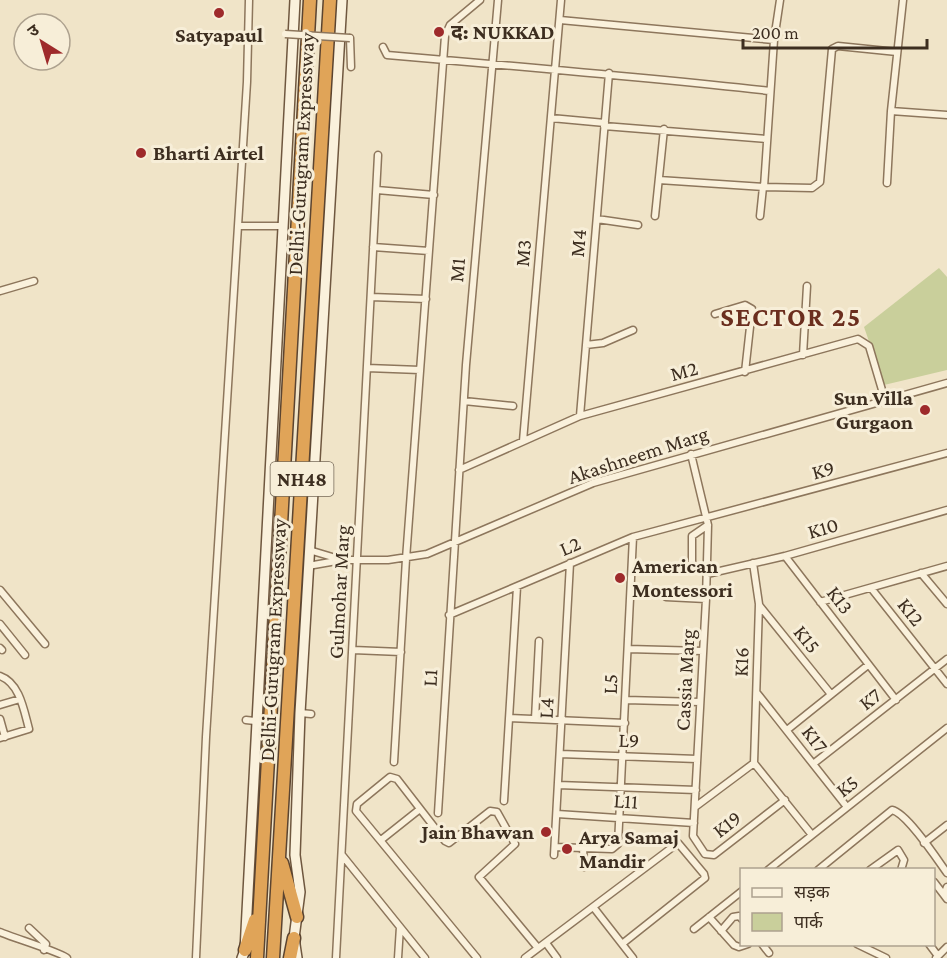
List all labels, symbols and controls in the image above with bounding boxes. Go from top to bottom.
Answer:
marker: Satyapaul [212,6,226,20]
north arrow [12,12,72,72]
scale bar [743,12,928,50]
text: उ [24,20,43,40]
place label: द: NUKKAD [451,20,555,44]
place label: Satyapaul [175,23,263,47]
text: 200 m [752,23,799,43]
marker: द: NUKKAD [432,25,446,39]
street label: Delhi-Gurugram Expressway [283,32,319,276]
place label: Bharti Airtel [153,141,264,165]
marker: Bharti Airtel [134,146,148,160]
street label: M4 [565,228,591,258]
street label: M3 [510,238,536,268]
street label: M1 [444,257,470,283]
district label: SECTOR 25 [720,302,862,332]
street label: M2 [668,356,700,386]
place label: Sun Villa Gurgaon [834,386,914,434]
marker: Sun Villa Gurgaon [918,403,932,417]
street label: Akashneem Marg [565,421,711,489]
street label: K9 [809,455,837,485]
road number: NH48 [270,462,334,496]
street label: K10 [805,512,841,544]
street label: Delhi-Gurugram Expressway [255,518,291,762]
street label: Gulmohar Marg [324,524,354,660]
street label: L2 [556,531,584,561]
place label: American Montessori [631,554,733,602]
marker: American Montessori [613,571,627,585]
street label: K13 [822,581,858,619]
street label: K12 [893,593,929,631]
street label: K15 [789,620,825,658]
street label: Cassia Marg [670,628,700,732]
street label: K16 [728,647,754,677]
street label: L1 [418,669,442,687]
street label: L5 [598,673,622,695]
street label: K7 [854,683,886,715]
street label: L4 [533,697,559,719]
street label: K17 [797,720,833,758]
street label: L9 [618,728,640,752]
street label: K5 [831,770,863,802]
street label: L11 [613,788,639,814]
street label: K19 [708,805,746,843]
place label: Jain Bhawan [419,820,534,844]
marker: Jain Bhawan [539,825,553,839]
place label: Arya Samaj Mandir [578,825,679,873]
marker: Arya Samaj Mandir [560,842,574,856]
legend [740,868,935,946]
text: सड़क [794,882,831,902]
text: पार्क [794,911,824,932]

